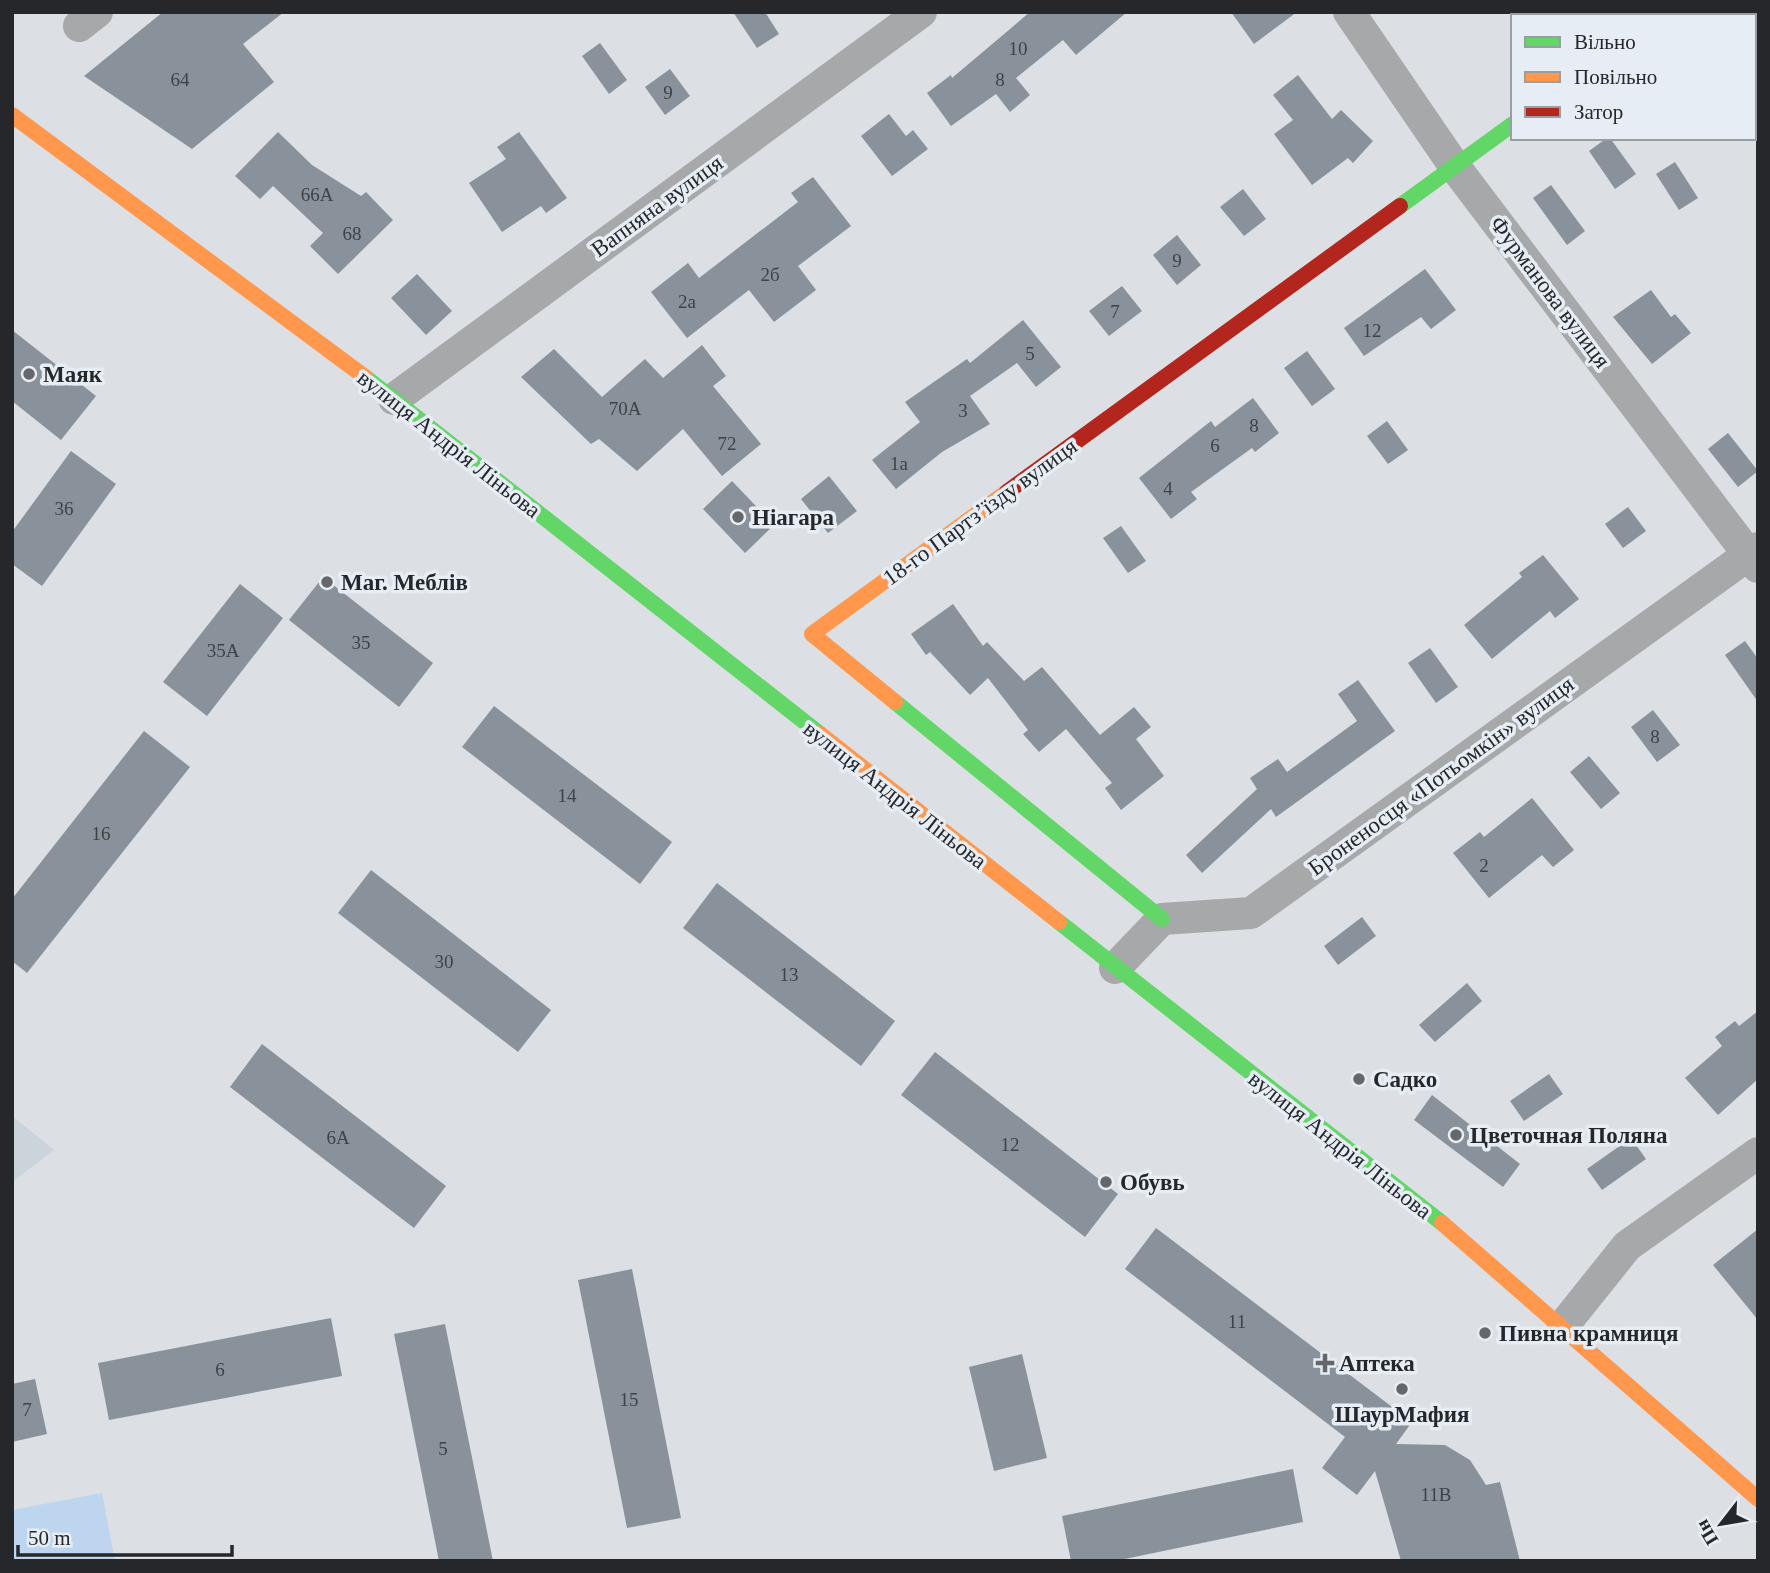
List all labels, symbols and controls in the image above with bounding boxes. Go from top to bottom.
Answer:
legend [1511,14,1756,140]
text: Вільно [1574,30,1636,54]
house number: 10 [1009,38,1028,59]
text: Повільно [1574,65,1657,89]
house number: 64 [171,69,190,90]
house number: 8 [995,69,1005,90]
house number: 9 [663,82,673,103]
text: Затор [1574,100,1623,124]
street label: Вапняна вулиця [587,150,728,262]
house number: 66А [301,184,334,205]
street label: Фурманова вулиця [1485,211,1615,373]
house number: 68 [343,223,362,244]
house number: 9 [1172,250,1182,271]
house number: 2б [760,264,780,285]
house number: 2а [678,291,697,312]
house number: 7 [1110,301,1120,322]
house number: 12 [1363,320,1382,341]
house number: 5 [1025,343,1035,364]
place label: Маяк [43,362,103,387]
street label: вулиця Андрія Ліньова [353,365,545,523]
marker: Маяк [21,366,37,382]
house number: 70А [609,398,642,419]
house number: 3 [958,400,968,421]
house number: 8 [1249,415,1259,436]
house number: 72 [718,433,737,454]
street label: 18-го Партз’їзду вулиця [878,433,1082,591]
house number: 6 [1210,435,1220,456]
house number: 1а [890,453,909,474]
house number: 4 [1163,478,1173,499]
house number: 36 [55,498,74,519]
place label: Ніагара [752,505,835,530]
marker: Ніагара [730,509,746,525]
place label: Маг. Меблів [341,570,468,595]
marker: Маг. Меблів [319,574,335,590]
house number: 35 [352,632,371,653]
house number: 35А [207,640,240,661]
street label: Броненосця «Потьомкін» вулиця [1303,671,1579,881]
street label: вулиця Андрія Ліньова [799,716,991,874]
house number: 8 [1650,726,1660,747]
house number: 14 [558,785,577,806]
house number: 16 [92,823,111,844]
house number: 2 [1479,855,1489,876]
house number: 30 [435,951,454,972]
house number: 13 [780,964,799,985]
street label: вулиця Андрія Ліньова [1244,1066,1436,1224]
place label: Садко [1373,1067,1437,1092]
marker: Садко [1351,1071,1367,1087]
place label: Цветочная Поляна [1470,1123,1668,1148]
house number: 6А [326,1127,350,1148]
marker: Цветочная Поляна [1448,1127,1464,1143]
house number: 12 [1001,1134,1020,1155]
place label: Обувь [1120,1170,1185,1195]
marker: Обувь [1098,1174,1114,1190]
house number: 11 [1228,1311,1246,1332]
place label: Пивна крамниця [1499,1321,1678,1346]
marker: Пивна крамниця [1477,1325,1493,1341]
place label: Аптека [1339,1351,1415,1376]
marker: Аптека [1317,1355,1333,1371]
house number: 6 [215,1359,225,1380]
marker: ШаурМафия [1394,1381,1410,1397]
house number: 15 [620,1389,639,1410]
house number: 7 [22,1399,32,1420]
place label: ШаурМафия [1335,1402,1469,1427]
house number: 5 [438,1438,448,1459]
house number: 11В [1421,1484,1451,1505]
north arrow [1686,1489,1756,1559]
scale bar [18,1514,231,1558]
text: Пн [1691,1516,1722,1549]
text: 50 m [28,1526,71,1550]

